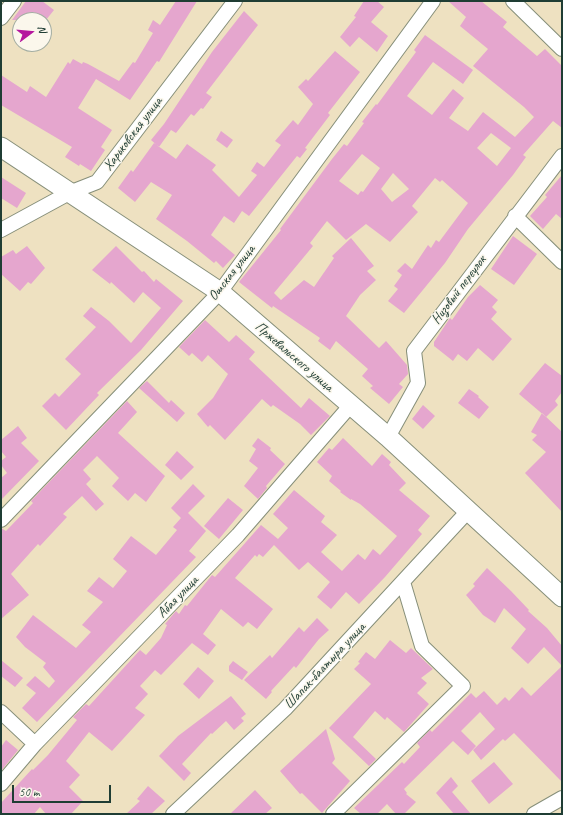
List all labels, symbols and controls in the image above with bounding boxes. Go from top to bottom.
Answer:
north arrow [12,12,52,52]
text: N [35,24,50,34]
street label: Харьковская улица [100,94,166,174]
street label: Ошская улица [205,242,259,304]
street label: Низовый переулок [428,252,490,328]
street label: Пржевальского улица [251,318,337,396]
street label: Абая улица [154,572,202,622]
street label: Шапак-баатыра улица [281,619,369,713]
scale bar [14,777,113,803]
text: 50 m [19,784,39,800]

